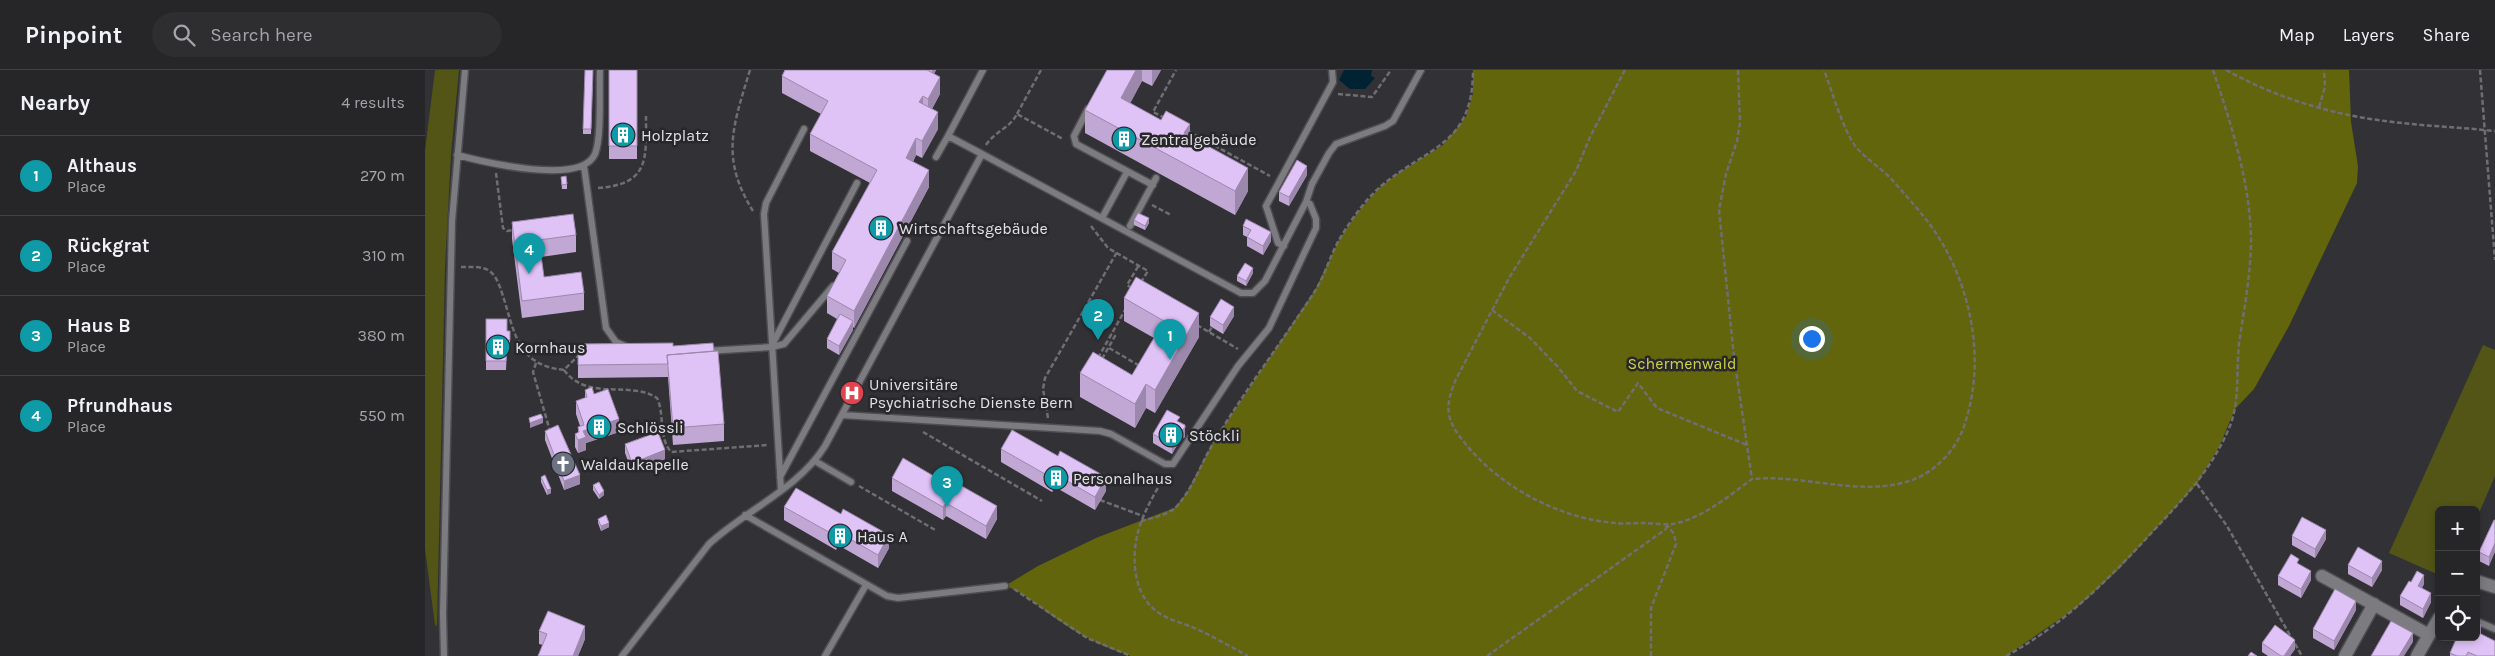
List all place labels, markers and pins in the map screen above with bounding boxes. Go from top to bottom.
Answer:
building icon: Holzplatz [610,122,636,148]
place label: Holzplatz [641,126,709,145]
building icon: Zentralgebäude [1111,126,1137,152]
place label: Zentralgebäude [1141,130,1256,149]
building icon: Wirtschaftsgebäude [868,215,894,241]
place label: Wirtschaftsgebäude [899,219,1048,238]
pin: 4 [513,233,545,274]
pin: 2 [1082,299,1114,340]
pin: 1 [1154,319,1186,360]
building icon: Kornhaus [485,334,511,360]
place label: Kornhaus [515,338,585,357]
place label: Universitäre Psychiatrische Dienste Bern [869,375,1073,412]
hospital icon: Universitäre Psychiatrische Dienste Bern [839,380,865,406]
building icon: Schlössli [586,414,612,440]
place label: Schlössli [617,418,684,437]
building icon: Stöckli [1158,422,1184,448]
place label: Stöckli [1189,426,1240,445]
church icon: Waldaukapelle [550,451,576,477]
place label: Waldaukapelle [581,455,689,474]
building icon: Personalhaus [1043,465,1069,491]
pin: 3 [931,466,963,507]
place label: Personalhaus [1073,469,1173,488]
building icon: Haus A [827,523,853,549]
place label: Haus A [857,527,908,546]

